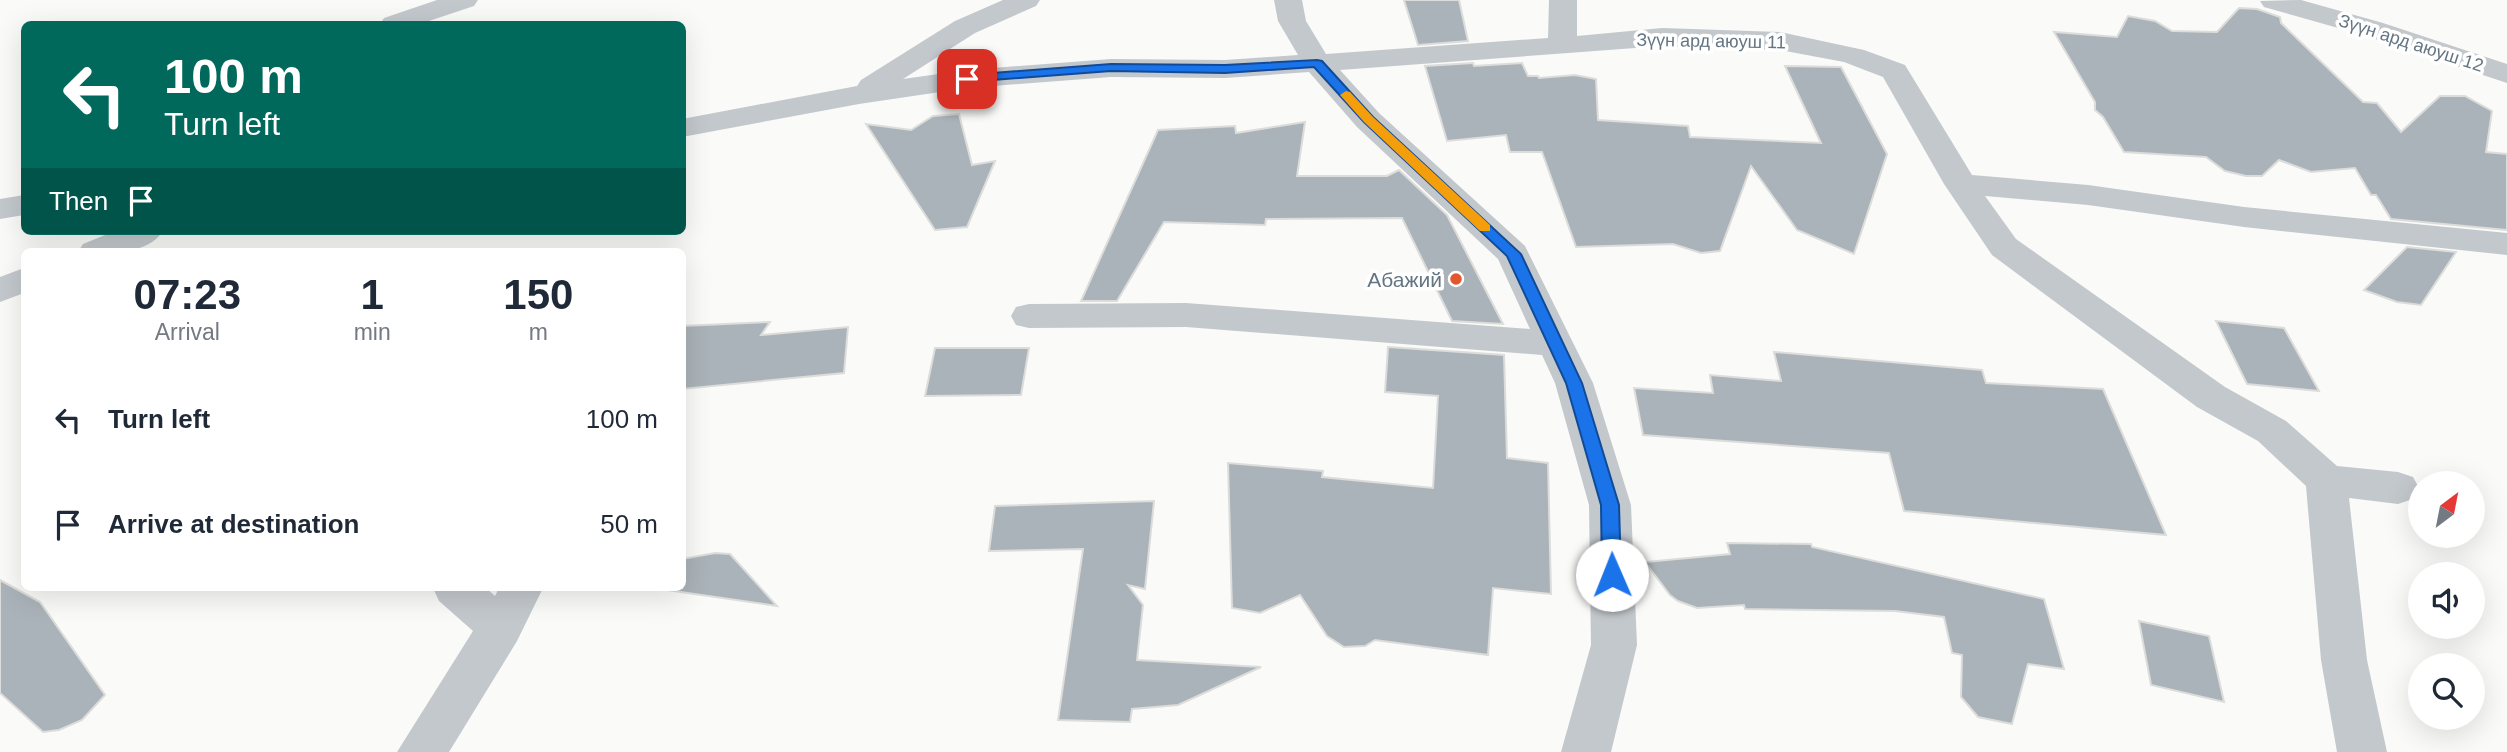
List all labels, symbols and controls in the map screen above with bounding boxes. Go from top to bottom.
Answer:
street label: Зүүн ард аюуш 12 [2336,10,2486,76]
street label: Зүүн ард аюуш 11 [1636,30,1786,52]
icon: left [49,49,140,140]
text: 100 m [164,49,303,103]
pin [937,49,997,109]
icon: arrive [948,60,986,98]
text: Turn left [164,106,280,142]
icon: arrive [122,182,160,220]
text: Then [49,186,108,216]
place label: Абажий [1367,268,1442,291]
text: 07:23 [134,271,241,318]
text: 1 [360,271,384,318]
text: 150 [503,271,573,318]
marker: Абажий [1448,271,1464,287]
text: Arrival [155,319,220,345]
text: min [354,319,391,345]
text: m [529,319,548,345]
icon: left [49,401,87,439]
text: Turn left [108,404,210,434]
text: 100 m [586,404,658,434]
north arrow [2408,471,2485,548]
map controls [2408,471,2485,730]
icon: arrive [49,506,87,544]
text: Arrive at destination [108,509,359,539]
text: 50 m [600,509,658,539]
position arrow [1575,538,1649,612]
button: sound [2408,562,2485,639]
button: search [2408,653,2485,730]

